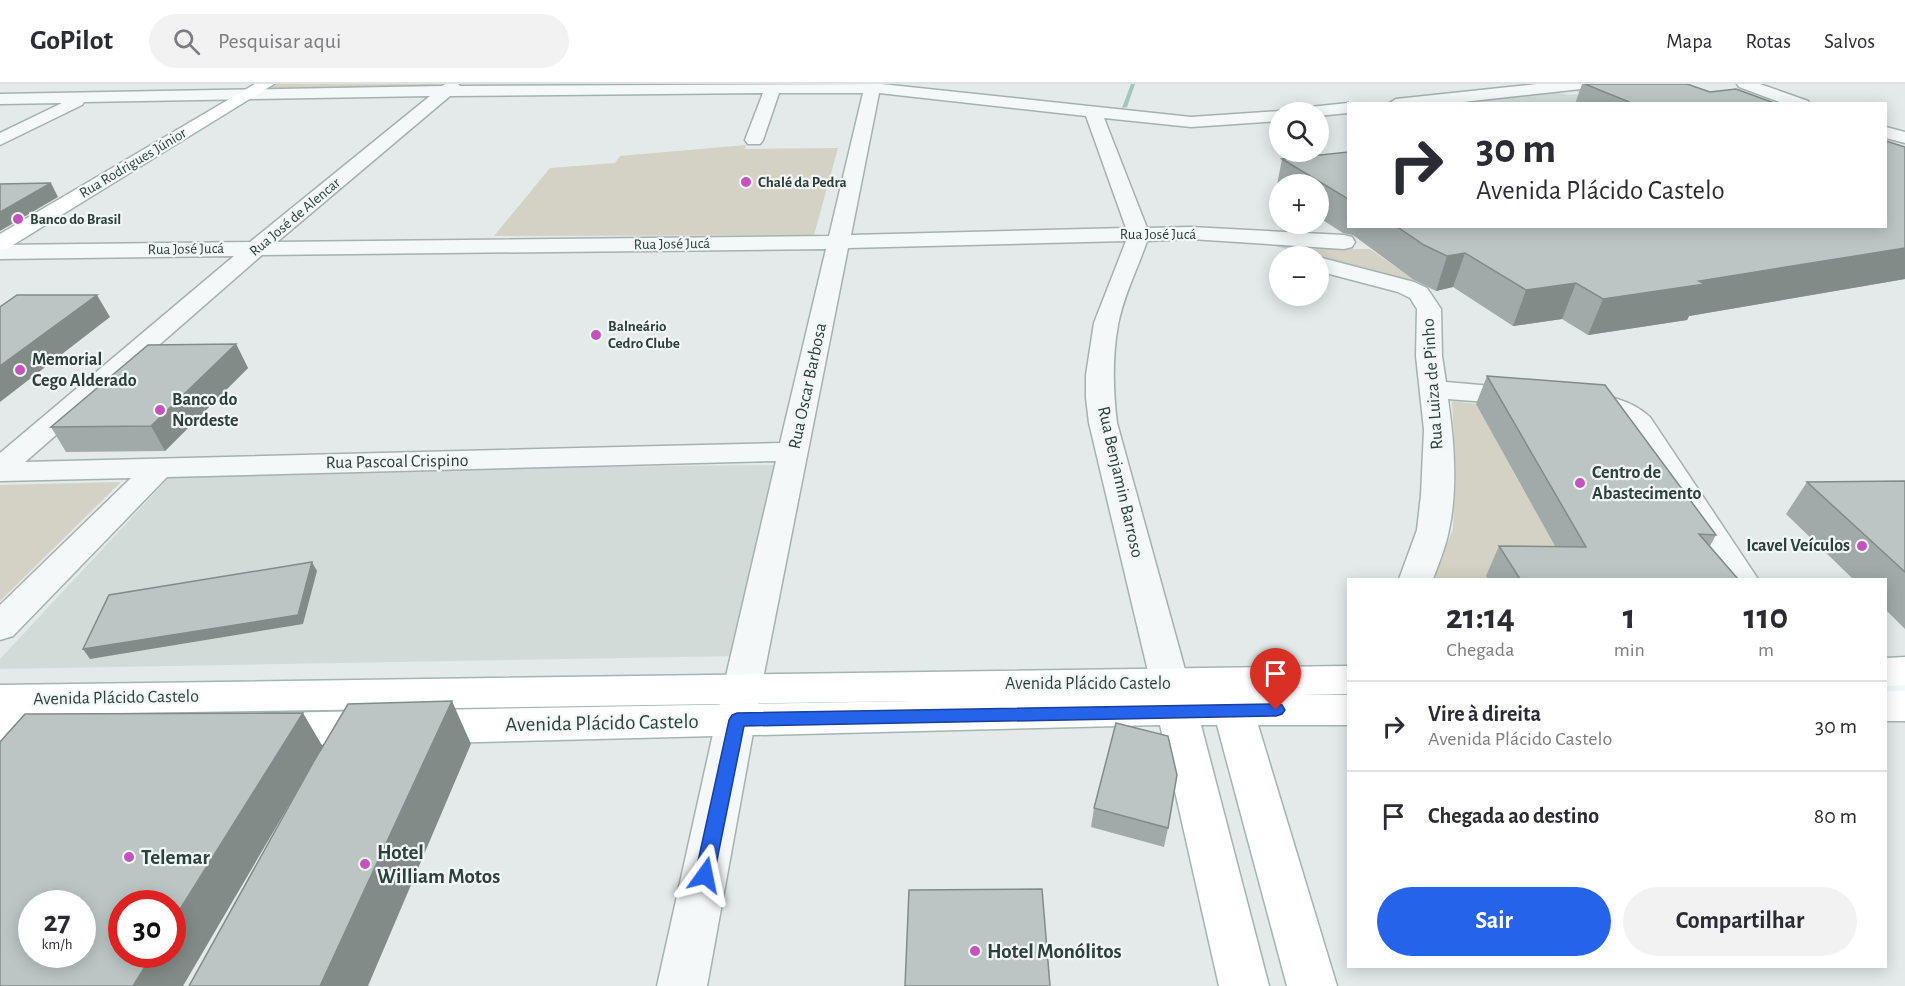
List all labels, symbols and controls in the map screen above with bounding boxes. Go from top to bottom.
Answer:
search box [149,14,569,68]
icon: search [170,25,203,58]
text: GoPilot [30,27,113,55]
text: Pesquisar aqui [218,30,341,52]
text: Mapa [1666,31,1713,52]
text: Rotas [1746,31,1791,52]
text: Salvos [1824,31,1875,52]
map controls [1269,102,1329,306]
button: search [1269,102,1329,162]
street label: Rua Rodrigues Júnior [77,125,189,201]
icon: right [1377,126,1455,204]
text: 30 m [1476,128,1556,170]
button: + [1269,174,1329,234]
street label: Rua José de Alencar [247,175,343,259]
marker: Chalé da Pedra [739,175,753,189]
place label: Chalé da Pedra [758,175,847,190]
text: Avenida Plácido Castelo [1476,177,1725,204]
marker: Banco do Brasil [11,212,25,226]
place label: Banco do Brasil [30,212,121,227]
street label: Rua José Jucá [1120,227,1196,242]
street label: Rua José Jucá [634,236,710,252]
street label: Rua José Jucá [148,241,224,257]
button: − [1269,246,1329,306]
street label: Rua Luiza de Pinho [1419,318,1447,450]
place label: Balneário Cedro Clube [608,319,680,351]
street label: Rua Oscar Barbosa [786,321,830,451]
marker: Balneário Cedro Clube [589,328,603,342]
place label: Memorial Cego Alderado [32,351,137,390]
marker: Memorial Cego Alderado [13,363,27,377]
place label: Banco do Nordeste [172,391,239,430]
marker: Banco do Nordeste [153,403,167,417]
street label: Rua Benjamin Barroso [1094,405,1146,560]
street label: Rua Pascoal Crispino [325,452,469,472]
place label: Centro de Abastecimento [1592,464,1702,503]
marker: Centro de Abastecimento [1573,476,1587,490]
place label: Icavel Veículos [1746,537,1850,555]
marker: Icavel Veículos [1855,539,1869,553]
text: 21:14 [1446,599,1515,635]
text: 1 [1623,599,1636,635]
text: 110 [1744,599,1788,635]
text: Chegada [1446,640,1514,660]
text: min [1614,640,1645,660]
text: m [1758,640,1774,660]
pin [1250,648,1301,710]
icon: arrive [1259,657,1292,690]
street label: Avenida Plácido Castelo [1005,675,1171,693]
street label: Avenida Plácido Castelo [33,688,199,708]
text: Vire à direita [1428,703,1541,725]
icon: right [1377,710,1410,743]
street label: Avenida Plácido Castelo [505,711,699,735]
text: 30 m [1815,715,1857,737]
text: Avenida Plácido Castelo [1428,729,1612,749]
icon: arrive [1377,800,1410,833]
text: Chegada ao destino [1428,805,1599,827]
text: 80 m [1814,805,1857,827]
place label: Hotel William Motos [377,842,500,887]
position arrow [673,843,737,907]
place label: Telemar [141,847,210,868]
marker: Telemar [122,850,136,864]
marker: Hotel William Motos [358,857,372,871]
button: Sair [1377,887,1611,956]
button: Compartilhar [1623,887,1857,956]
speed limit sign: 30 [108,890,186,968]
text: 27 [43,907,71,937]
text: km/h [42,937,72,952]
place label: Hotel Monólitos [987,941,1122,962]
marker: Hotel Monólitos [968,944,982,958]

